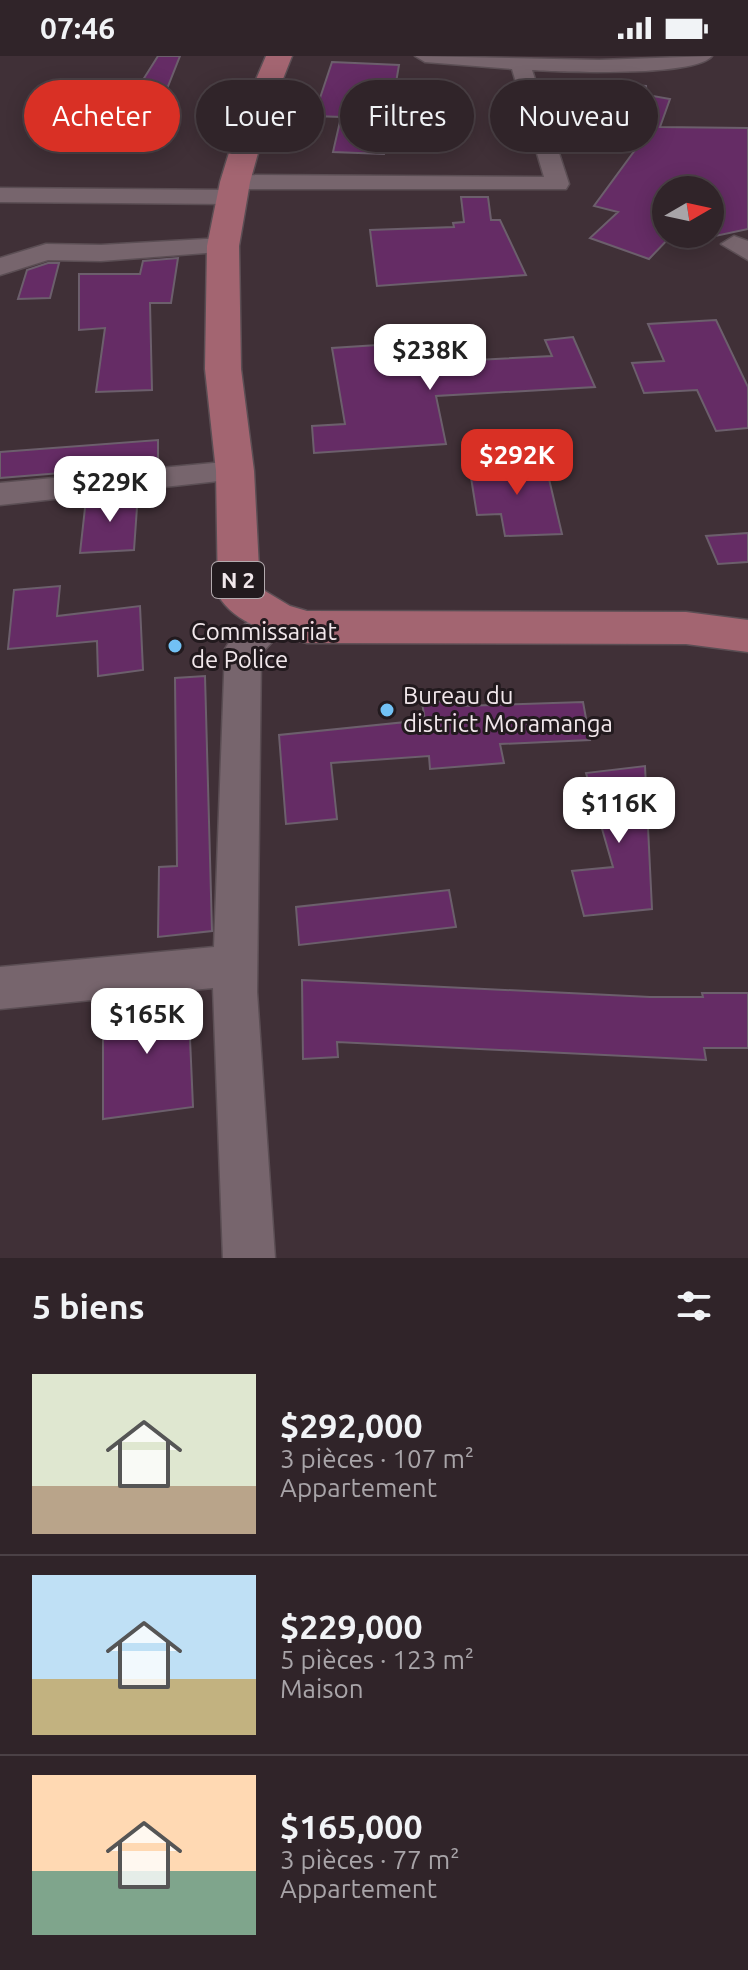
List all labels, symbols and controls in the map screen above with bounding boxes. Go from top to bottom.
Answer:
text: 07:46 [40,11,115,45]
chip: Acheter [24,80,180,152]
chip: Louer [196,80,324,152]
chip: Filtres [340,80,474,152]
chip: Nouveau [490,80,658,152]
north arrow [652,176,724,248]
map controls [652,176,724,248]
pin: $238K [374,324,486,392]
text: $238K [392,335,468,364]
pin: $292K [461,429,573,497]
text: $292K [479,440,555,469]
pin: $229K [54,456,166,524]
text: $229K [72,467,148,496]
road number: N 2 [212,562,264,598]
place label: Commissariat de Police [191,618,337,673]
marker: Commissariat de Police [166,637,184,655]
place label: Bureau du district Moramanga [403,682,613,737]
marker: Bureau du district Moramanga [378,701,396,719]
pin: $116K [563,777,675,845]
text: $116K [581,788,657,817]
pin: $165K [91,988,203,1056]
text: $165K [109,999,185,1028]
icon: filters [672,1284,716,1328]
text: 5 biens [32,1287,145,1325]
icon: home [96,1406,192,1502]
text: $292,000 [280,1406,423,1444]
text: 3 pièces · 107 m² [280,1444,474,1473]
text: Appartement [280,1473,437,1502]
icon: home [96,1607,192,1703]
text: $229,000 [280,1607,423,1645]
text: 5 pièces · 123 m² [280,1645,474,1674]
text: Maison [280,1674,364,1703]
icon: home [96,1807,192,1903]
text: $165,000 [280,1807,423,1845]
text: 3 pièces · 77 m² [280,1845,460,1874]
text: Appartement [280,1874,437,1903]

